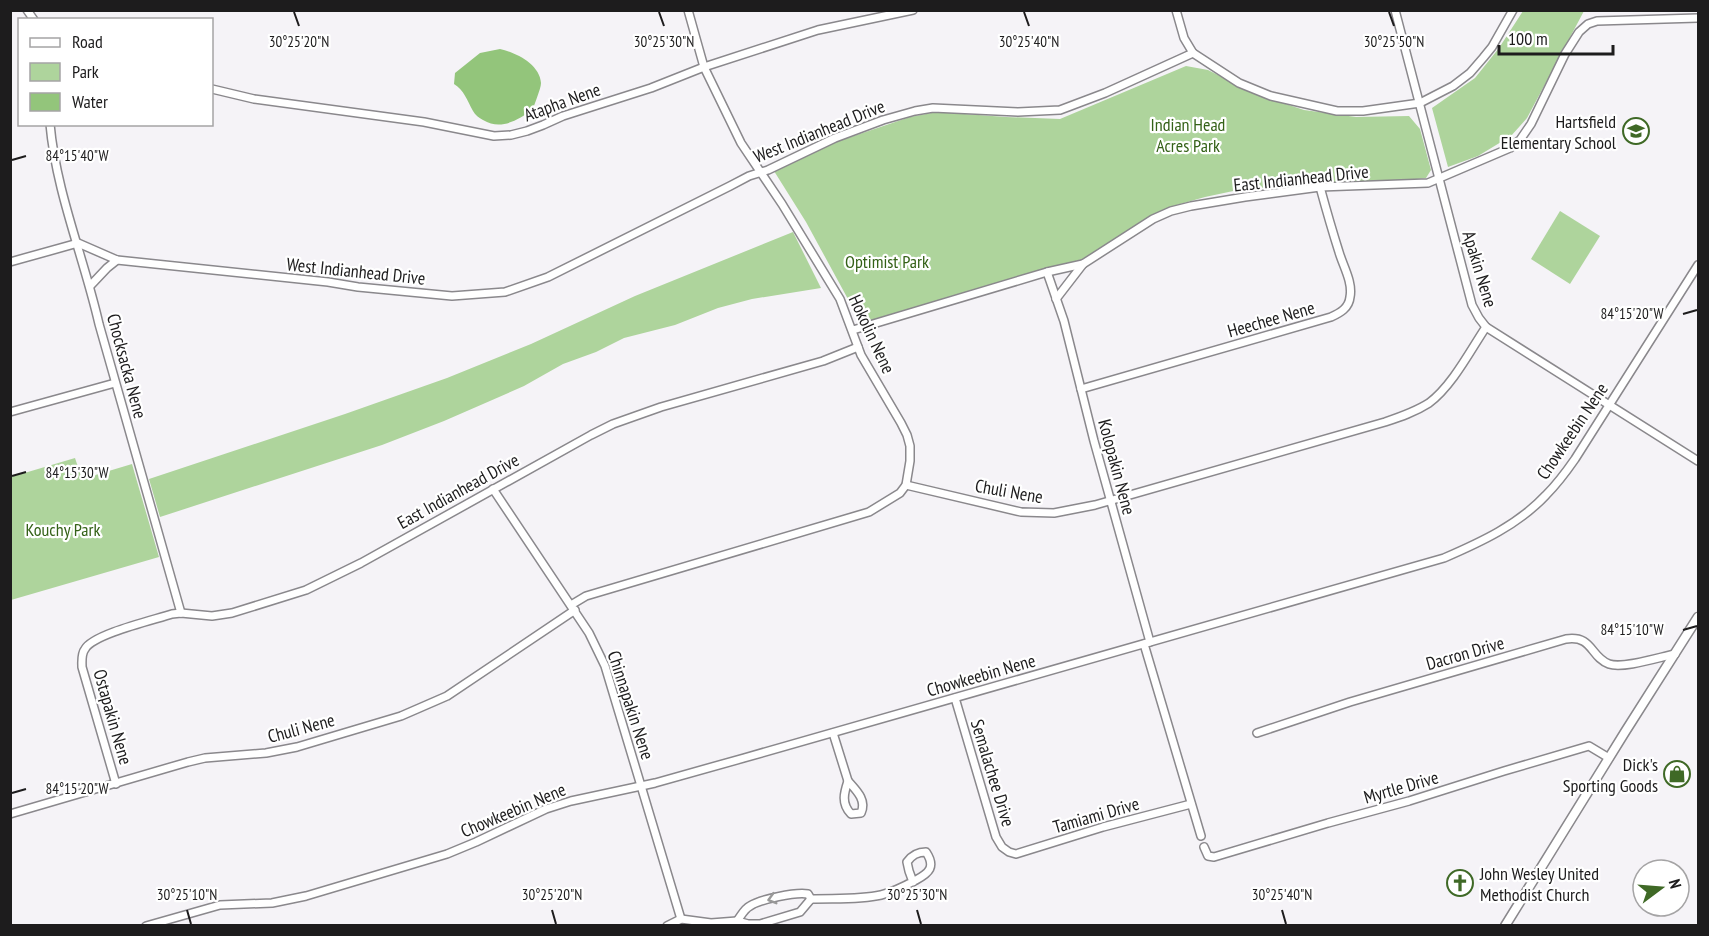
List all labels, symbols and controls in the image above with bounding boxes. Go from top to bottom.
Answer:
legend [18,18,213,126]
scale bar [1499,18,1613,56]
text: 100 m [1508,27,1548,50]
text: Road [72,30,103,53]
text: 30°25'20"N [269,32,329,51]
text: 30°25'30"N [634,32,694,51]
text: 30°25'40"N [999,32,1059,51]
text: 30°25'50"N [1364,32,1424,51]
text: Park [72,60,99,83]
street label: Atapha Nene [521,78,603,126]
text: Water [72,90,108,113]
street label: West Indianhead Drive [750,94,888,168]
place label: Hartsfield Elementary School [1501,110,1617,154]
park label: Indian Head Acres Park [1151,113,1225,157]
school or university icon: Hartsfield Elementary School [1621,116,1651,146]
text: 84°15'40"W [45,146,109,165]
street label: East Indianhead Drive [1232,159,1370,197]
street label: Apakin Nene [1458,228,1502,310]
park label: Optimist Park [845,250,929,273]
street label: West Indianhead Drive [285,252,427,290]
street label: Hokolin Nene [844,291,900,377]
street label: Heechee Nene [1225,296,1317,342]
text: 84°15'20"W [1600,304,1664,323]
street label: Chocksacka Nene [102,311,152,421]
street label: Chowkeebin Nene [1531,378,1613,484]
street label: Kolopakin Nene [1093,417,1141,517]
street label: East Indianhead Drive [393,448,523,534]
text: 84°15'30"W [45,463,109,482]
street label: Chuli Nene [973,474,1045,508]
park label: Kouchy Park [26,518,100,541]
text: 84°15'10"W [1600,620,1664,639]
street label: Dacron Drive [1423,631,1507,675]
street label: Chinnapakin Nene [603,648,659,762]
street label: Chowkeebin Nene [924,649,1038,701]
street label: Ostapakin Nene [88,667,138,767]
street label: Chuli Nene [265,708,337,748]
street label: Semalachee Drive [966,717,1020,829]
place label: Dick's Sporting Goods [1563,753,1658,797]
shop icon: Dick's Sporting Goods [1662,759,1692,789]
street label: Myrtle Drive [1361,765,1441,809]
street label: Chowkeebin Nene [457,778,569,842]
text: 84°15'20"W [45,779,109,798]
street label: Tamiami Drive [1050,792,1142,838]
north arrow [1631,858,1691,918]
place label: John Wesley United Methodist Church [1479,862,1599,906]
church icon: John Wesley United Methodist Church [1445,868,1475,898]
text: N [1665,877,1686,891]
text: 30°25'10"N [157,885,217,904]
text: 30°25'20"N [522,885,582,904]
text: 30°25'30"N [887,885,947,904]
text: 30°25'40"N [1252,885,1312,904]
one-way arrow [767,892,778,904]

